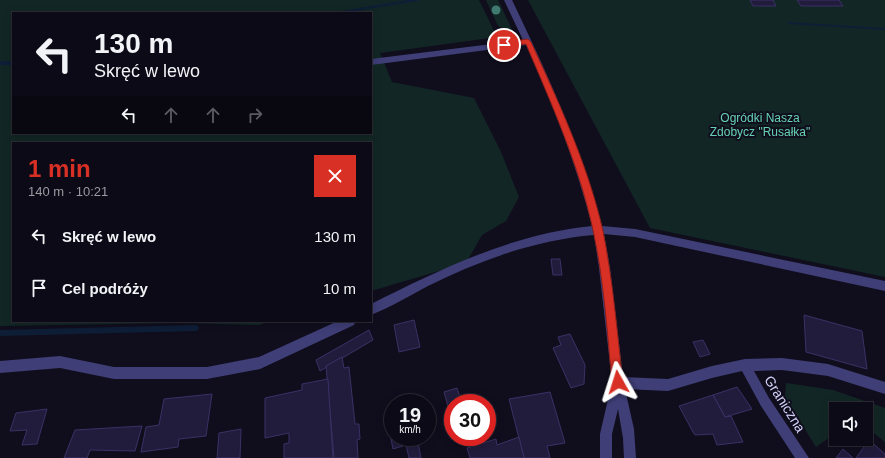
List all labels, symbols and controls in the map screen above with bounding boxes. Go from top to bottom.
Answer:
icon: left [28,28,80,80]
text: 130 m [94,28,173,59]
pin [487,28,521,62]
icon: arrive [493,34,515,56]
text: Skręć w lewo [94,61,200,81]
icon: left [118,104,140,126]
icon: ahead [160,104,182,126]
icon: ahead [202,104,224,126]
icon: right [244,104,266,126]
park label: Ogródki Nasza Zdobycz "Rusałka" [710,111,810,139]
text: 1 min [28,155,91,182]
button: close [314,155,356,197]
text: 140 m · 10:21 [28,184,108,199]
icon: left [28,225,50,247]
text: Skręć w lewo [62,228,156,245]
text: 130 m [314,228,356,245]
icon: arrive [28,277,50,299]
text: Cel podróży [62,280,148,297]
text: 10 m [323,280,356,297]
position arrow [597,361,639,403]
street label: Graniczna [761,373,809,435]
speed limit sign: 30 [444,394,496,446]
map controls [829,402,873,446]
button: sound [829,402,873,446]
text: 19 [399,404,421,426]
text: km/h [399,424,421,435]

